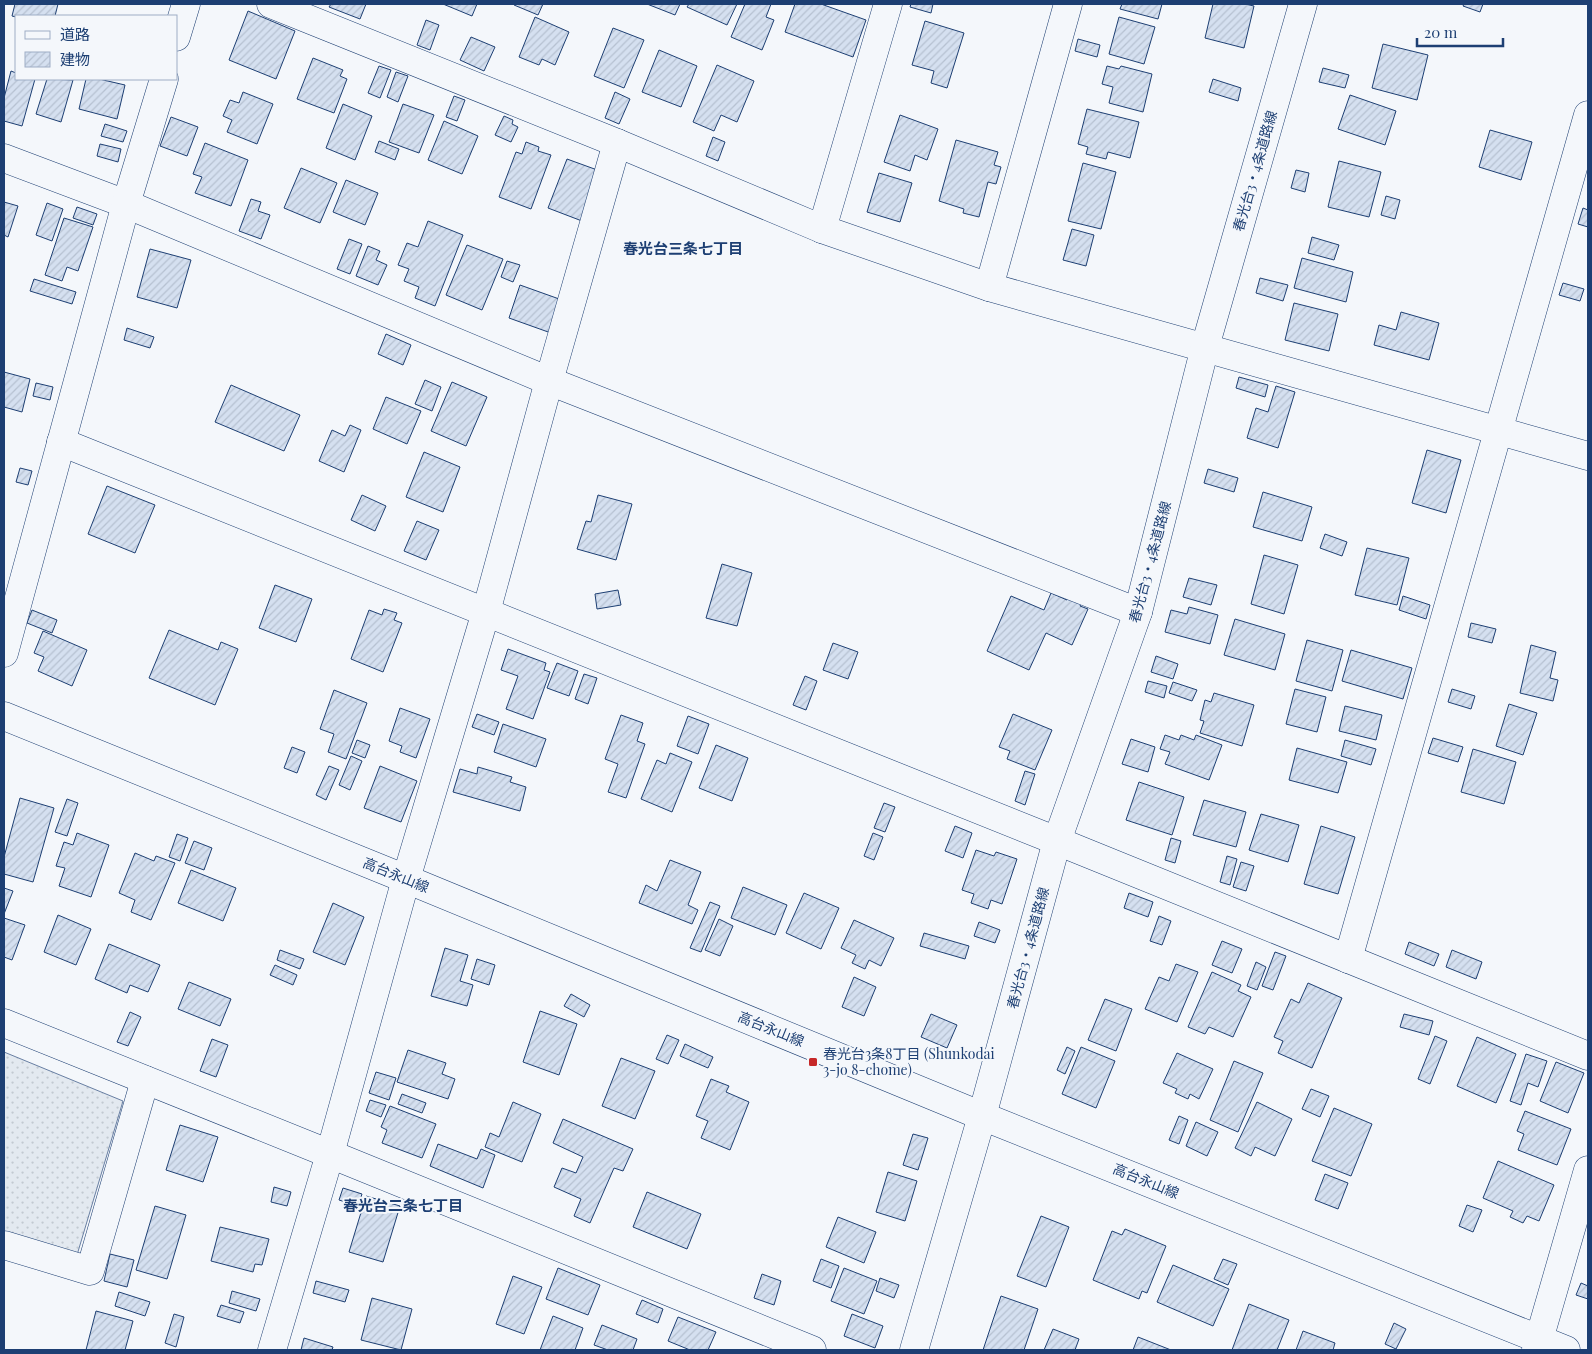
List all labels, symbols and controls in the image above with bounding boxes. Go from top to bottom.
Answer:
legend [15,15,178,80]
scale bar [1417,15,1503,47]
text: 20 m [1424,22,1458,42]
text: 道路 [60,24,90,44]
text: 建物 [60,49,90,69]
street label: 春光台3・4条道路線 [1228,108,1281,234]
district label: 春光台三条七丁目 [623,238,743,258]
street label: 春光台3・4条道路線 [1124,499,1175,625]
street label: 高台永山線 [360,853,432,896]
street label: 春光台3・4条道路線 [1002,885,1053,1011]
street label: 高台永山線 [735,1007,807,1050]
place label: 春光台3条8丁目 (Shunkodai 3-jo 8-chome) [823,1044,995,1079]
marker: 春光台3条8丁目 (Shunkodai 3-jo 8-chome) [807,1056,819,1068]
street label: 高台永山線 [1110,1159,1182,1202]
district label: 春光台二条七丁目 [343,1195,463,1215]

